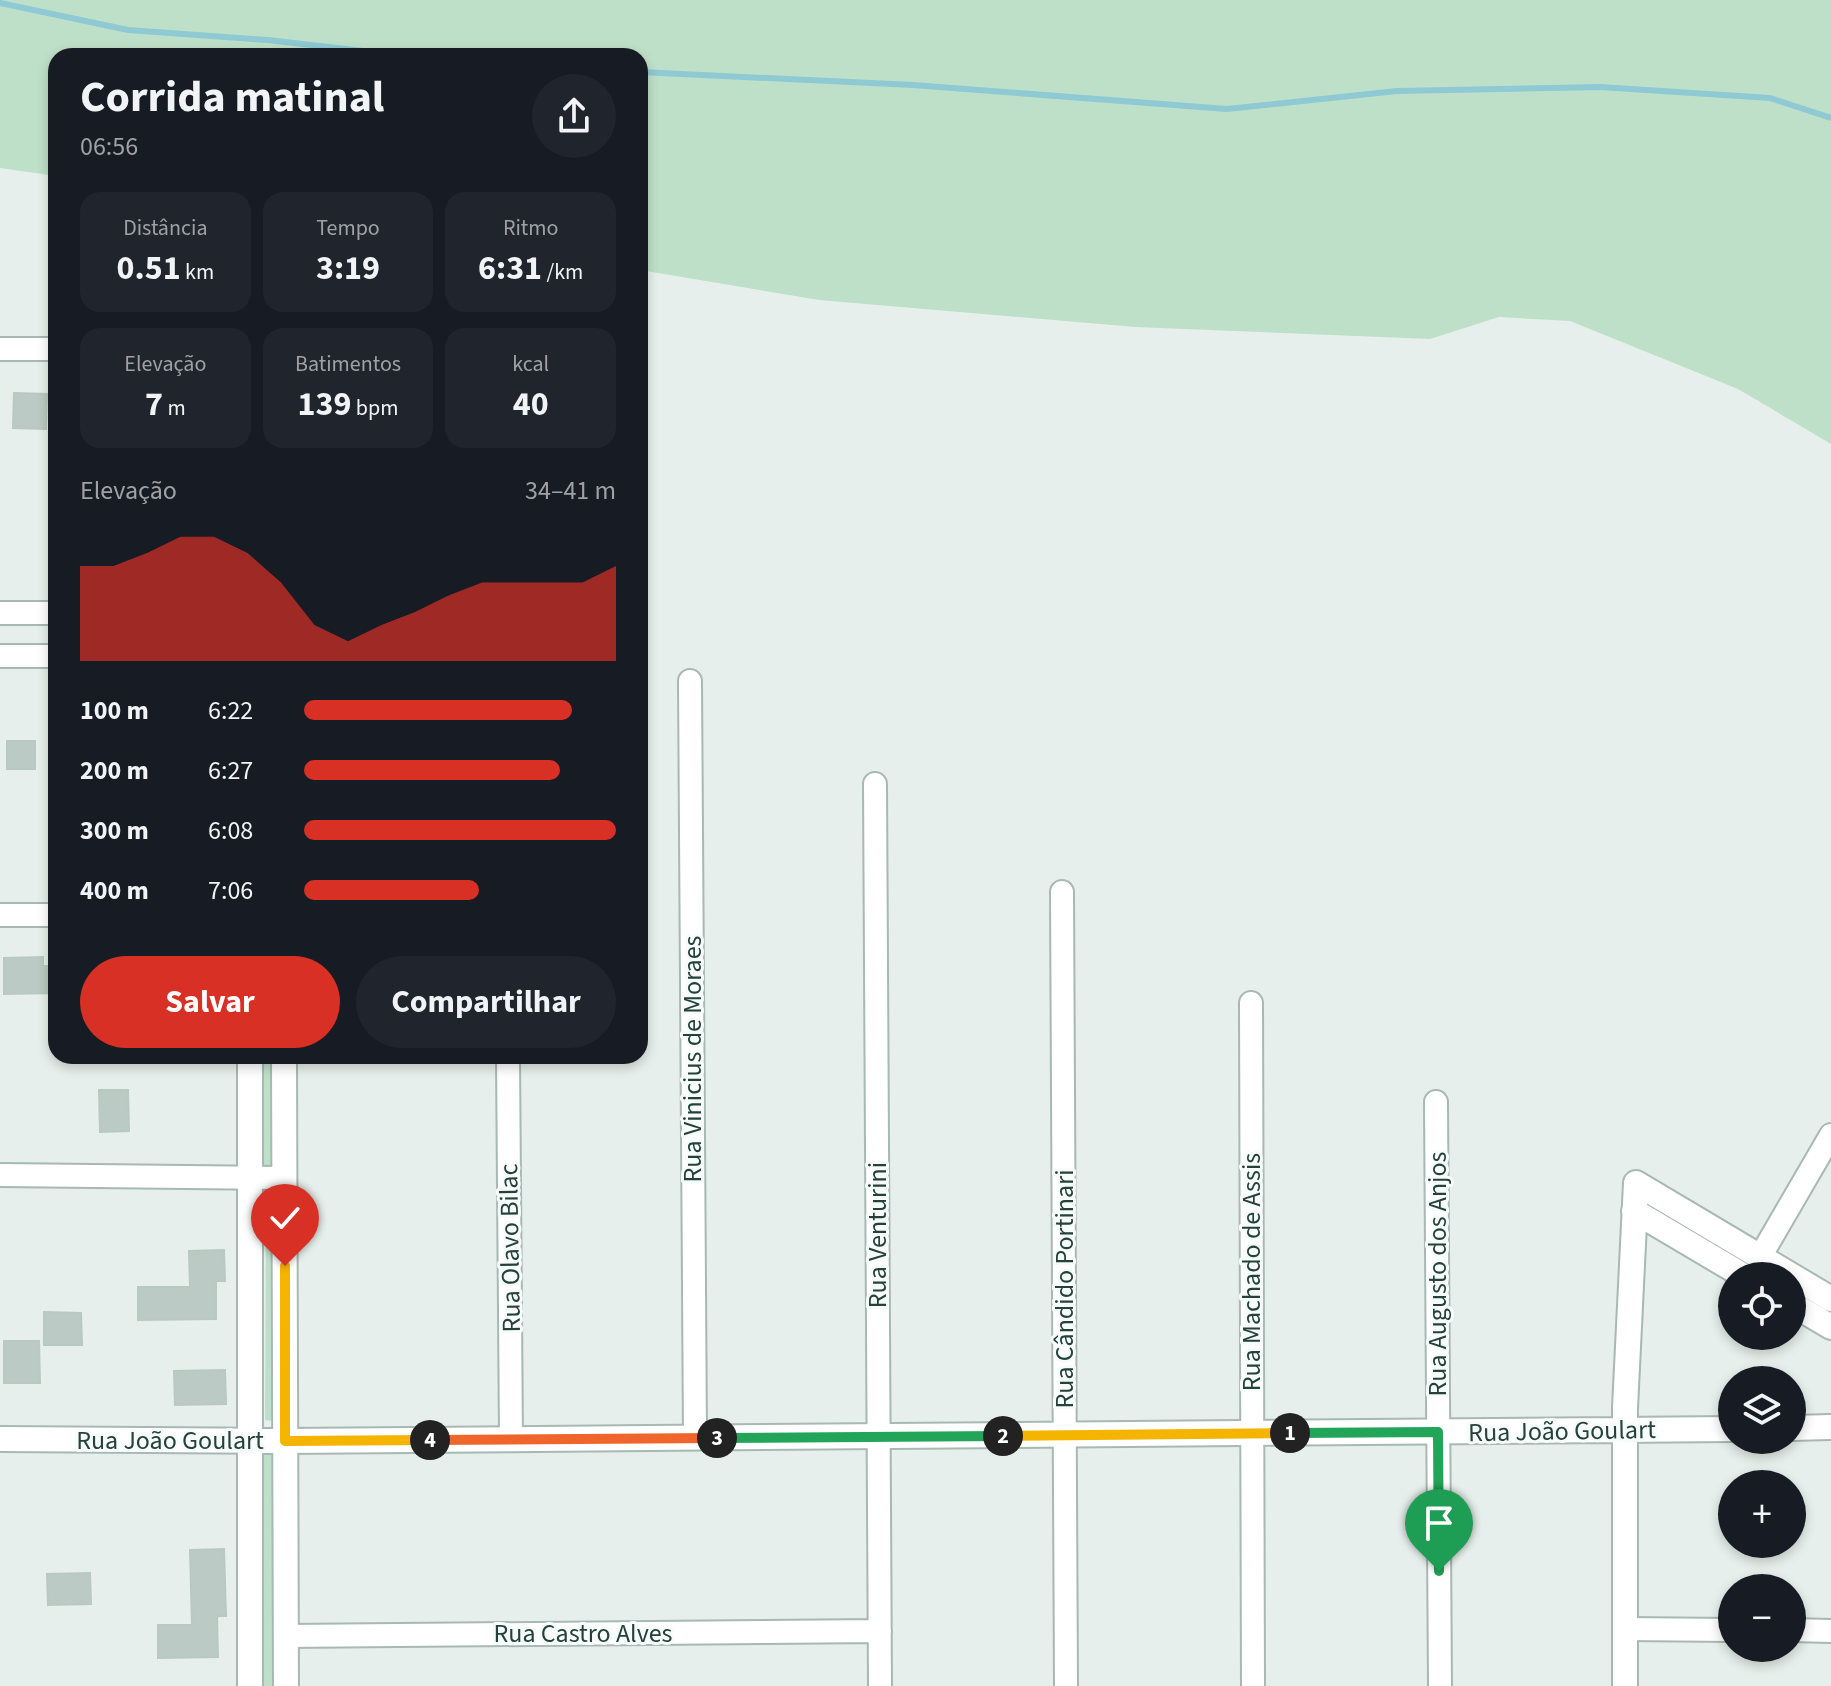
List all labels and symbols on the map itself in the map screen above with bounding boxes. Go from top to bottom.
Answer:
street label: Rua Vinicius de Moraes [674,935,711,1182]
street label: Rua Augusto dos Anjos [1419,1151,1456,1396]
street label: Rua Machado de Assis [1233,1153,1270,1391]
street label: Rua Venturini [859,1162,896,1308]
street label: Rua Olavo Bilac [490,1163,530,1333]
street label: Rua Cândido Portinari [1046,1169,1083,1409]
pin [251,1184,319,1266]
street label: Rua João Goulart [1468,1411,1656,1451]
pin: 1 [1270,1413,1310,1453]
pin: 2 [983,1416,1023,1456]
pin: 3 [697,1418,737,1458]
pin: 4 [410,1420,450,1460]
street label: Rua João Goulart [76,1422,264,1459]
pin [1405,1489,1473,1571]
street label: Rua Castro Alves [494,1615,673,1652]

